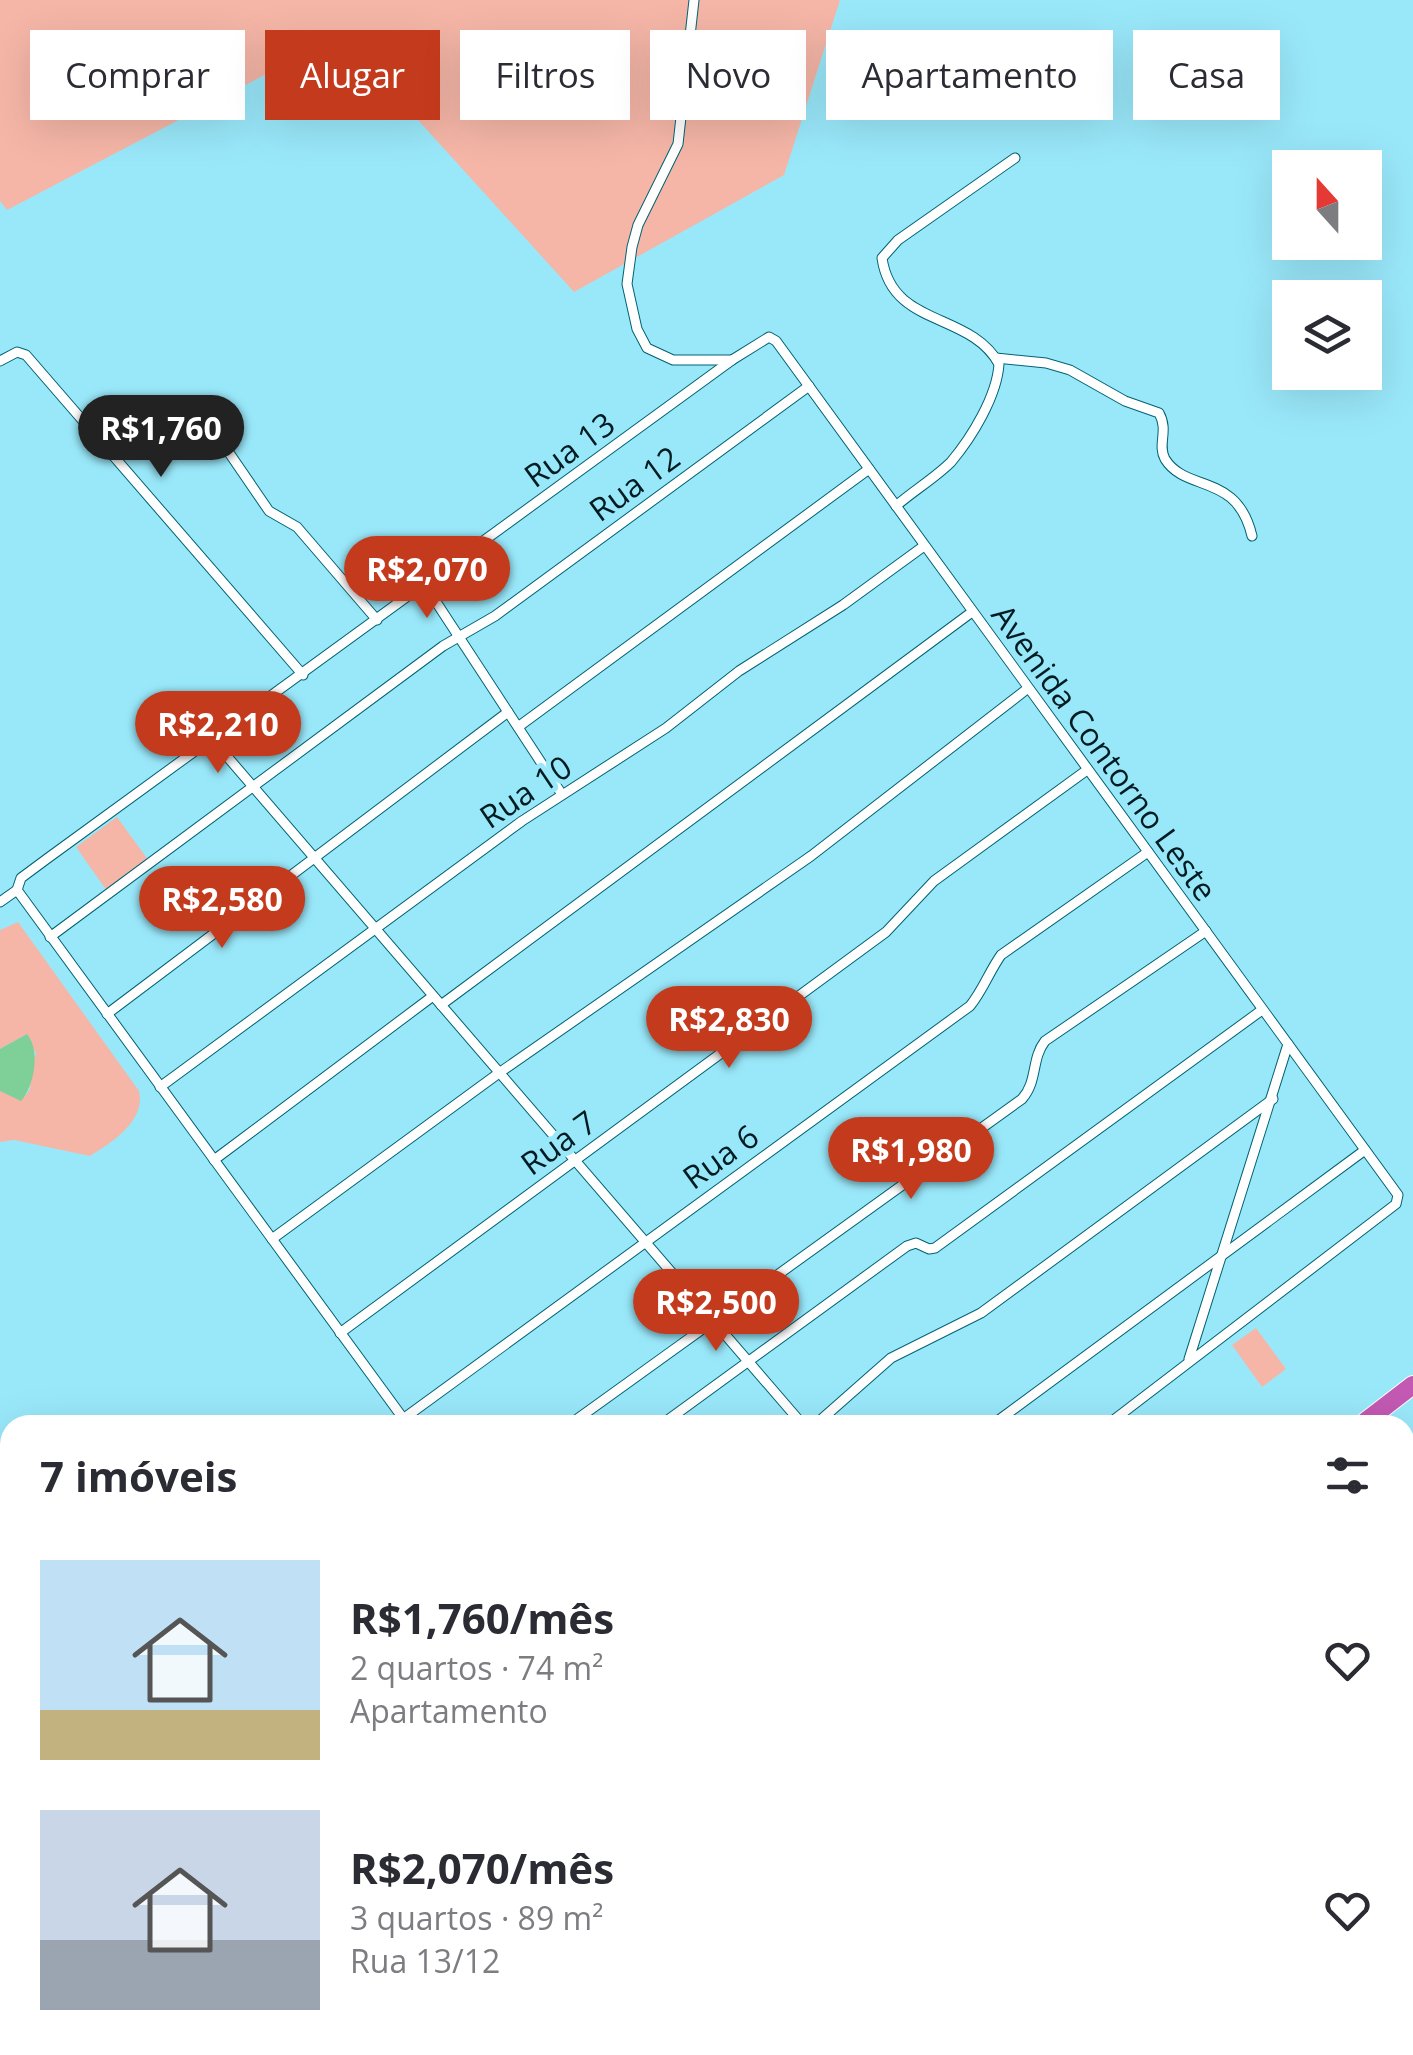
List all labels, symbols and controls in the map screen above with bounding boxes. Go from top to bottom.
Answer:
chip: Comprar [30,30,245,120]
chip: Alugar [265,30,440,120]
chip: Filtros [460,30,630,120]
chip: Novo [650,30,806,120]
chip: Apartamento [826,30,1113,120]
chip: Casa [1133,30,1280,120]
north arrow [1272,150,1382,260]
map controls [1272,150,1382,390]
button: layers [1272,280,1382,390]
pin: R$1,760 [69,395,253,480]
street label: Rua 13 [515,402,623,496]
text: R$1,760 [100,406,222,449]
street label: Rua 12 [580,436,688,530]
pin: R$2,070 [335,536,519,621]
text: R$2,070 [366,547,488,590]
street label: Avenida Contorno Leste [983,595,1227,909]
pin: R$2,210 [126,691,310,776]
text: R$2,210 [157,702,279,745]
street label: Rua 10 [471,745,579,837]
pin: R$2,580 [130,866,314,951]
text: R$2,580 [161,877,283,920]
pin: R$2,830 [637,986,821,1071]
text: R$2,830 [668,997,790,1040]
street label: Rua 7 [511,1100,605,1184]
street label: Rua 6 [673,1114,767,1198]
pin: R$1,980 [819,1117,1003,1202]
text: R$1,980 [850,1128,972,1171]
pin: R$2,500 [624,1269,808,1354]
text: R$2,500 [655,1280,777,1323]
text: 7 imóveis [40,1447,237,1504]
icon: filters [1320,1448,1375,1503]
text: R$1,760/mês [350,1589,614,1646]
icon: home [120,1600,240,1720]
icon: heart [1320,1633,1375,1688]
text: 2 quartos · 74 m² [350,1646,603,1689]
text: Apartamento [350,1689,548,1732]
text: R$2,070/mês [350,1839,614,1896]
icon: home [120,1850,240,1970]
icon: heart [1320,1883,1375,1938]
text: 3 quartos · 89 m² [350,1896,603,1939]
text: Rua 13/12 [350,1939,500,1982]

